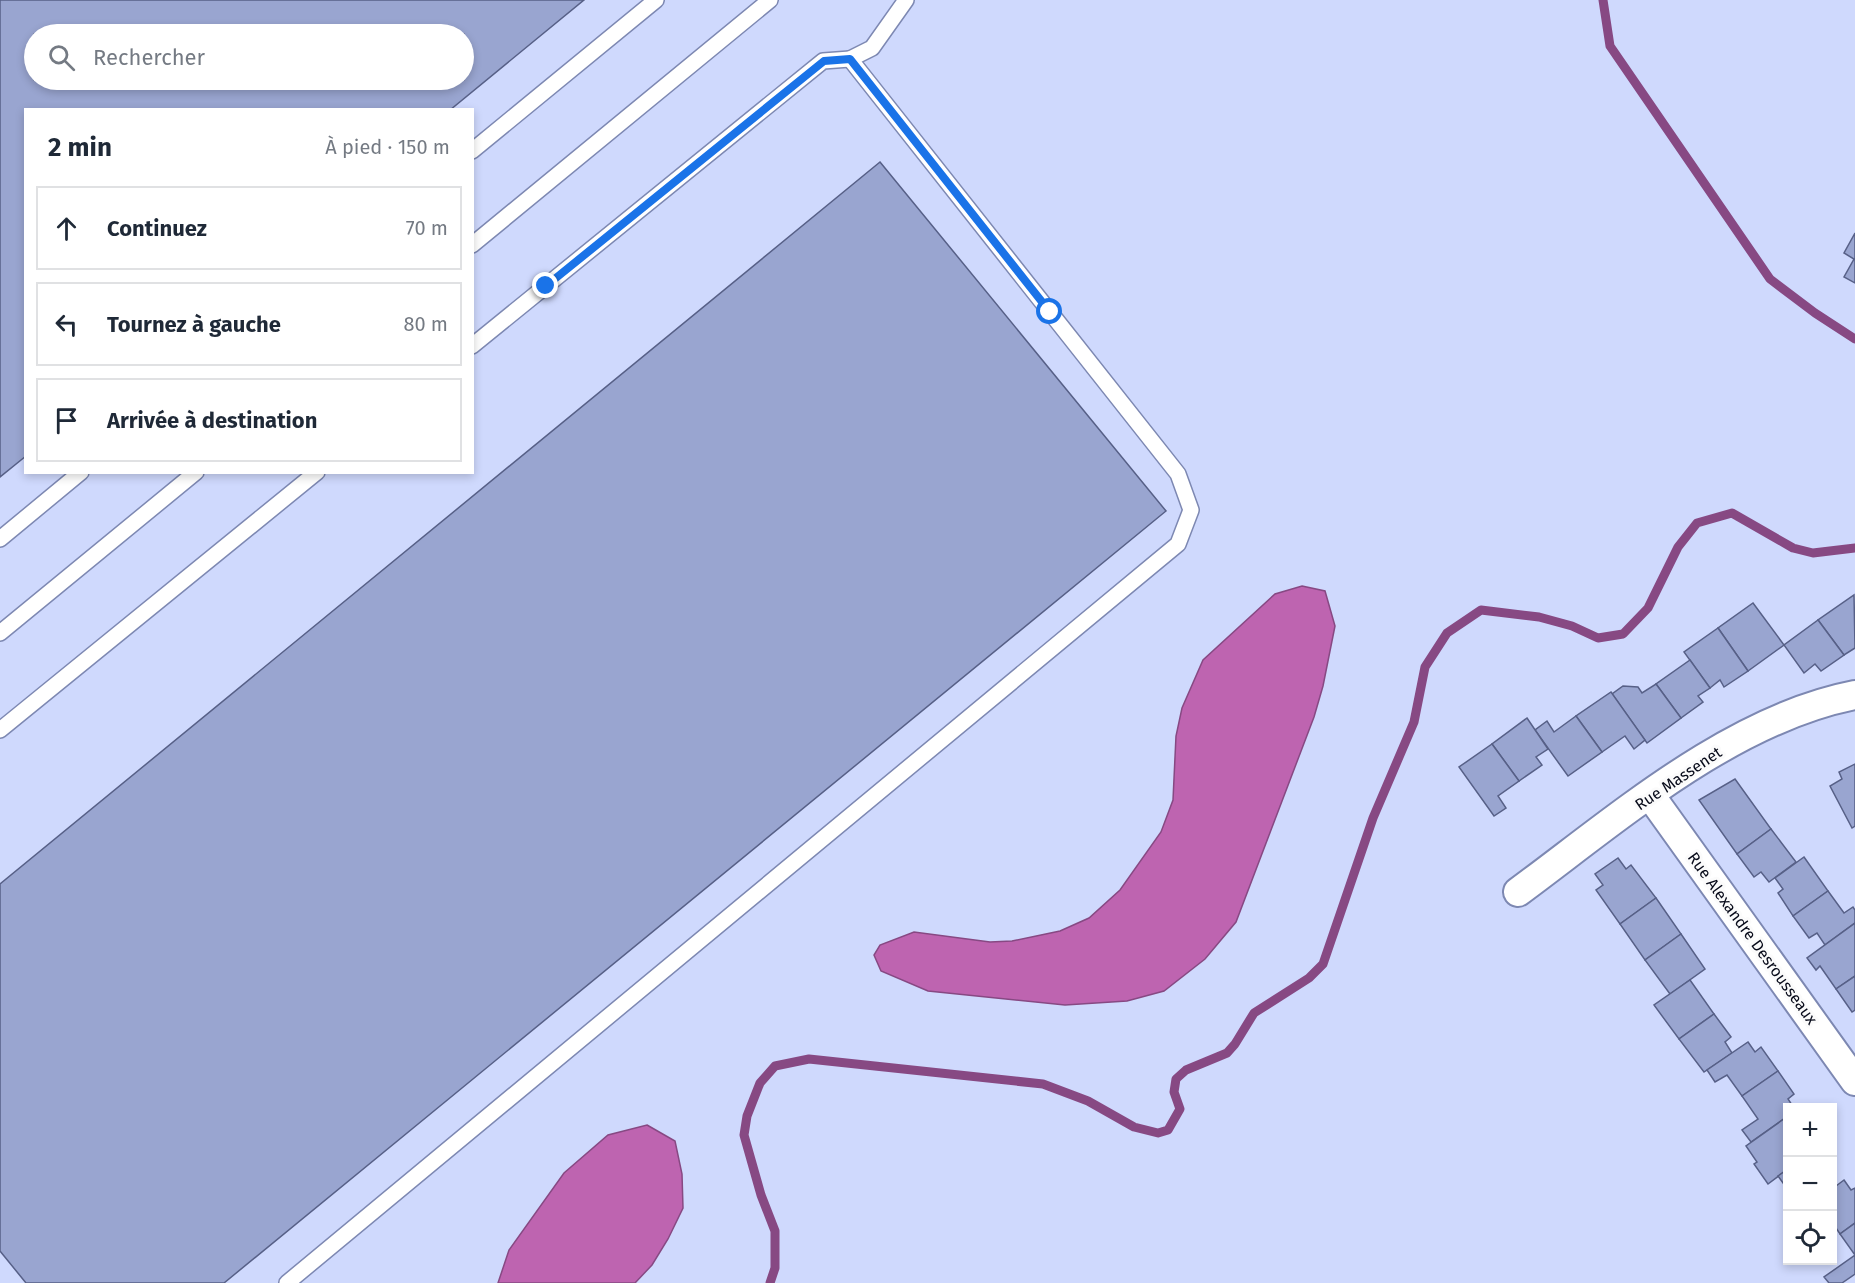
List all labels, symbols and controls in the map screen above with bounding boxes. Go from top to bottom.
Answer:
search box [24,24,474,90]
icon: search [45,41,78,74]
text: Rechercher [93,44,205,71]
text: 2 min [48,132,112,163]
text: À pied · 150 m [325,135,450,159]
icon: ahead [50,212,83,245]
text: Continuez [107,215,207,242]
text: 70 m [406,216,448,240]
route end [532,272,558,298]
route start [1036,298,1062,324]
icon: left [50,308,83,341]
text: Tournez à gauche [107,311,281,338]
text: 80 m [403,312,448,336]
icon: arrive [50,404,83,437]
text: Arrivée à destination [107,407,317,434]
street label: Rue Massenet [1631,742,1725,814]
street label: Rue Alexandre Desrousseaux [1684,849,1822,1028]
map controls [1783,1103,1837,1265]
button: + [1783,1103,1837,1157]
button: − [1783,1157,1837,1211]
button: locate [1783,1211,1837,1265]

